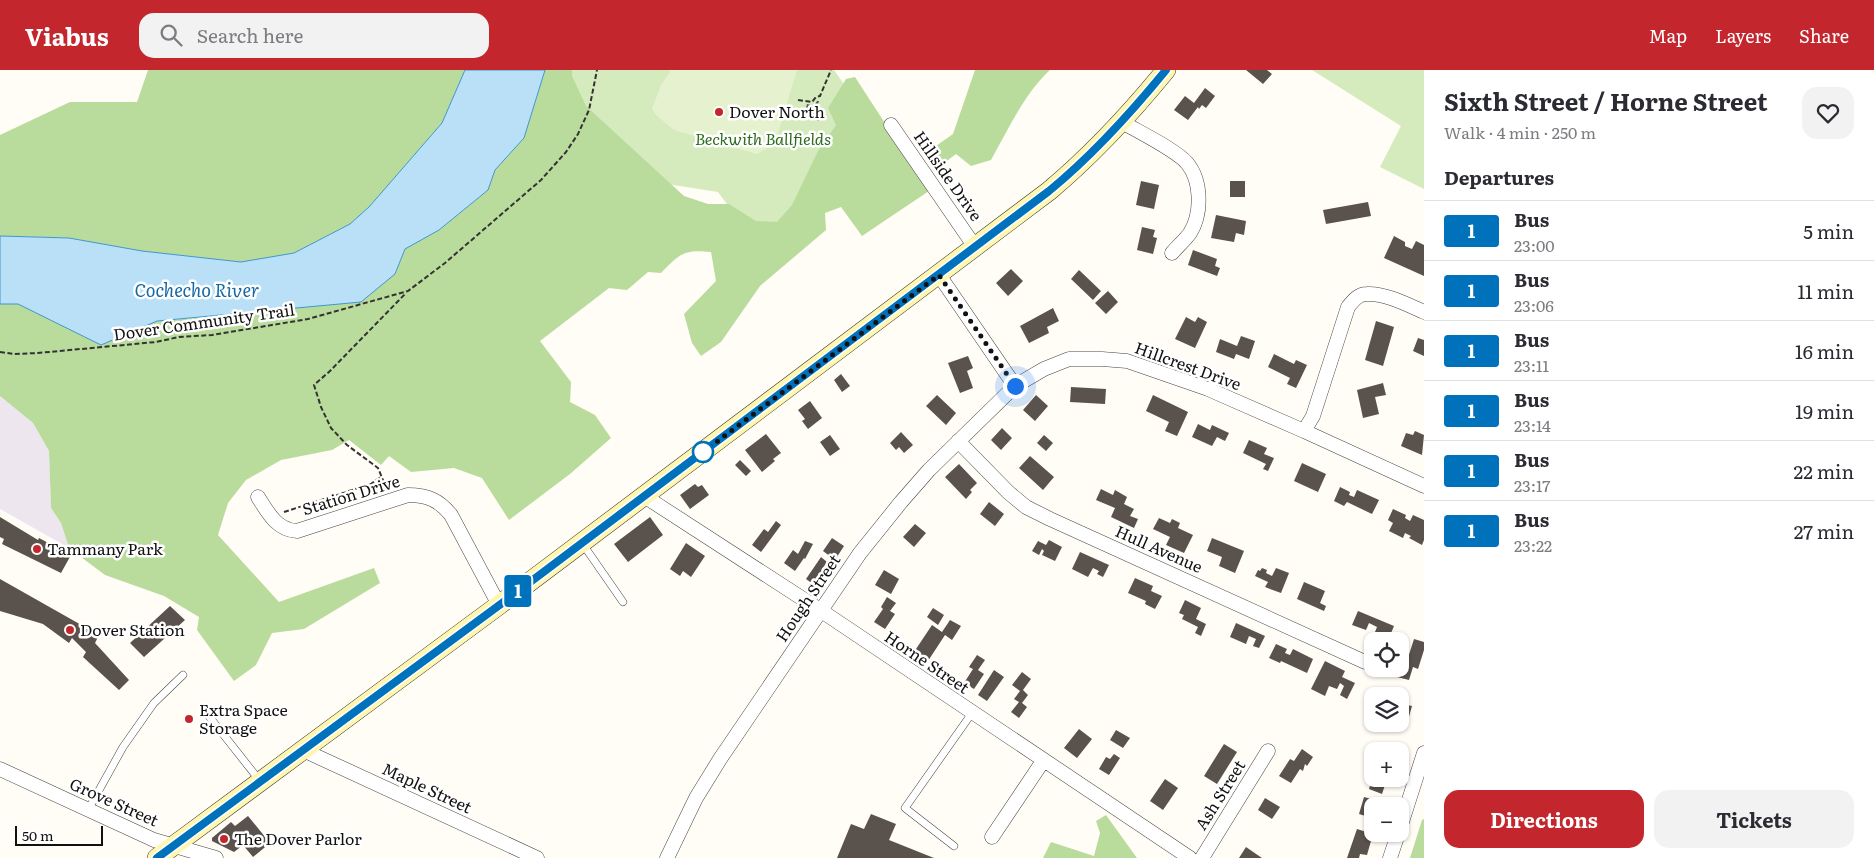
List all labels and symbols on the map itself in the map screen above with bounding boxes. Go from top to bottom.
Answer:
place label: Dover North [729,99,825,123]
marker: Dover North [713,106,725,118]
street label: Hillside Drive [909,125,989,225]
park label: Beckwith Ballfields [695,126,831,150]
water label: Cochecho River [135,276,259,303]
street label: Dover Community Trail [112,296,296,346]
street label: Hillcrest Drive [1132,335,1245,395]
your location [1003,374,1028,399]
unlabelled marker [692,441,714,463]
street label: Station Drive [299,468,402,520]
street label: Hull Avenue [1112,518,1207,578]
place label: Tammany Park [47,536,163,560]
marker: Tammany Park [31,543,43,555]
street label: Hough Street [769,548,846,646]
line badge: 1 [502,575,534,607]
place label: Dover Station [80,617,185,641]
marker: Dover Station [64,624,76,636]
street label: Horne Street [880,624,975,699]
place label: Extra Space Storage [199,697,288,739]
marker: Extra Space Storage [183,713,195,725]
street label: Ash Street [1188,754,1250,834]
street label: Maple Street [379,756,477,819]
street label: Grove Street [66,771,163,832]
scale bar [15,823,102,846]
place label: The Dover Parlor [234,826,362,850]
marker: The Dover Parlor [218,833,230,845]

